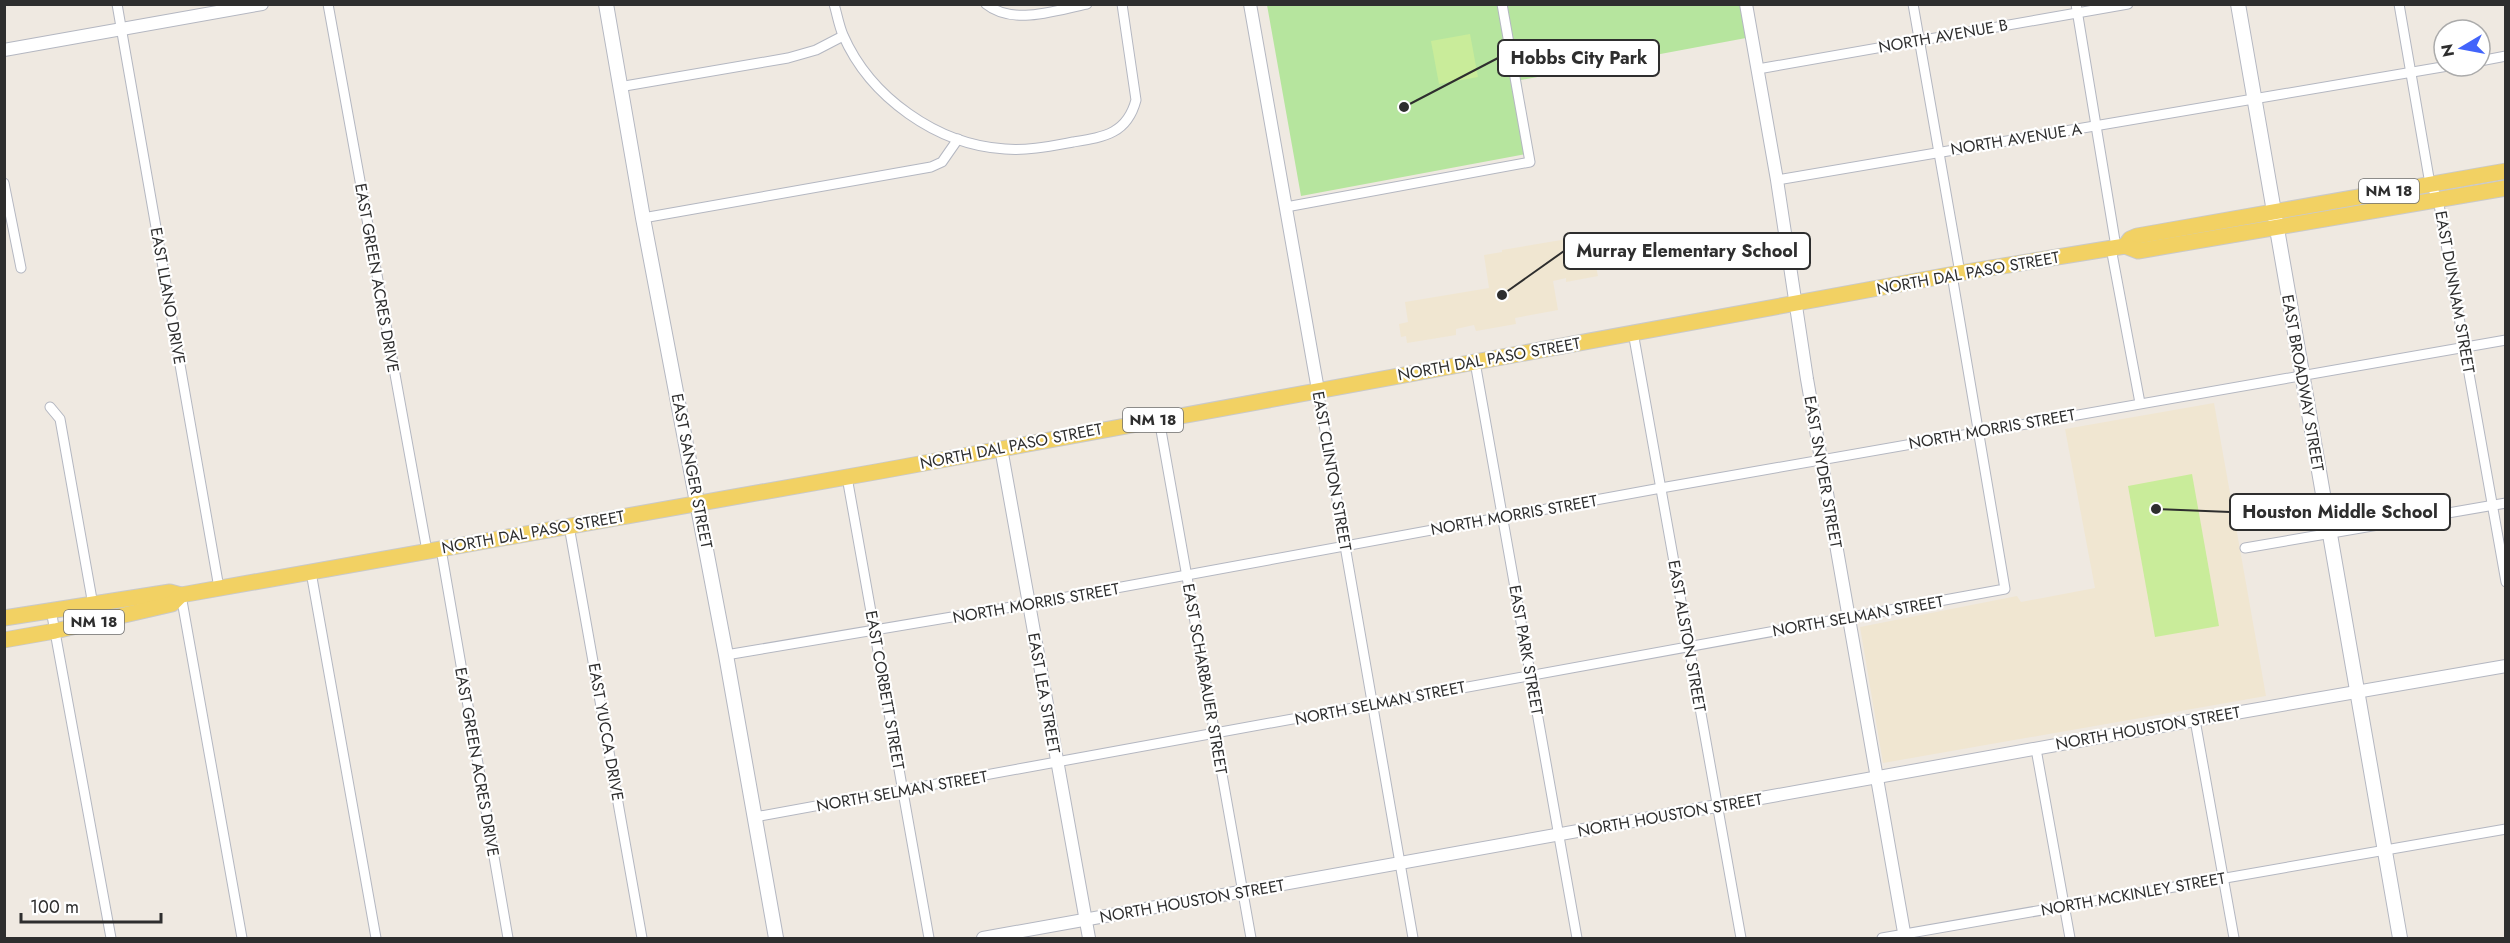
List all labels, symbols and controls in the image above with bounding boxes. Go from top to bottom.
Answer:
street label: NORTH AVENUE B [1877,13,2010,59]
north arrow [2432,18,2492,78]
callout: Hobbs City Park [1498,40,1659,76]
text: N [2435,42,2460,59]
text: Hobbs City Park [1511,45,1648,71]
street label: NORTH AVENUE A [1949,117,2084,161]
road number: NM 18 [2359,179,2419,203]
street label: EAST GREEN ACRES DRIVE [349,181,405,375]
street label: EAST DUNNAM STREET [2429,209,2481,376]
street label: EAST LLANO DRIVE [145,226,191,366]
callout: Murray Elementary School [1564,233,1810,269]
text: Murray Elementary School [1576,238,1798,264]
street label: NORTH DAL PASO STREET [1875,245,2062,300]
street label: EAST BROADWAY STREET [2276,293,2330,474]
street label: NORTH DAL PASO STREET [1396,331,1583,386]
street label: EAST CLINTON STREET [1307,389,1357,553]
street label: EAST SANGER STREET [666,392,718,551]
street label: EAST SNYDER STREET [1798,394,1848,550]
street label: NORTH MORRIS STREET [1907,403,2078,455]
road number: NM 18 [1123,408,1183,432]
street label: NORTH DAL PASO STREET [918,417,1105,475]
street label: NORTH MORRIS STREET [1429,489,1600,541]
callout: Houston Middle School [2230,494,2450,530]
text: Houston Middle School [2242,499,2438,525]
street label: NORTH DAL PASO STREET [440,504,627,559]
street label: EAST ALSTON STREET [1662,558,1712,714]
street label: NORTH MORRIS STREET [951,577,1122,629]
street label: EAST SCHARBAUER STREET [1177,582,1233,777]
street label: EAST PARK STREET [1503,583,1549,717]
street label: NORTH SELMAN STREET [1771,590,1946,642]
street label: EAST CORBETT STREET [860,609,910,772]
road number: NM 18 [64,610,124,634]
street label: EAST LEA STREET [1022,631,1066,756]
street label: EAST YUCCA DRIVE [583,661,629,803]
street label: EAST GREEN ACRES DRIVE [449,665,505,859]
street label: NORTH SELMAN STREET [1293,675,1468,731]
street label: NORTH HOUSTON STREET [2054,700,2243,756]
street label: NORTH SELMAN STREET [815,765,990,817]
street label: NORTH HOUSTON STREET [1576,787,1765,843]
street label: NORTH MCKINLEY STREET [2039,866,2228,922]
street label: NORTH HOUSTON STREET [1098,873,1287,929]
scale bar [21,886,160,924]
text: 100 m [30,894,79,920]

